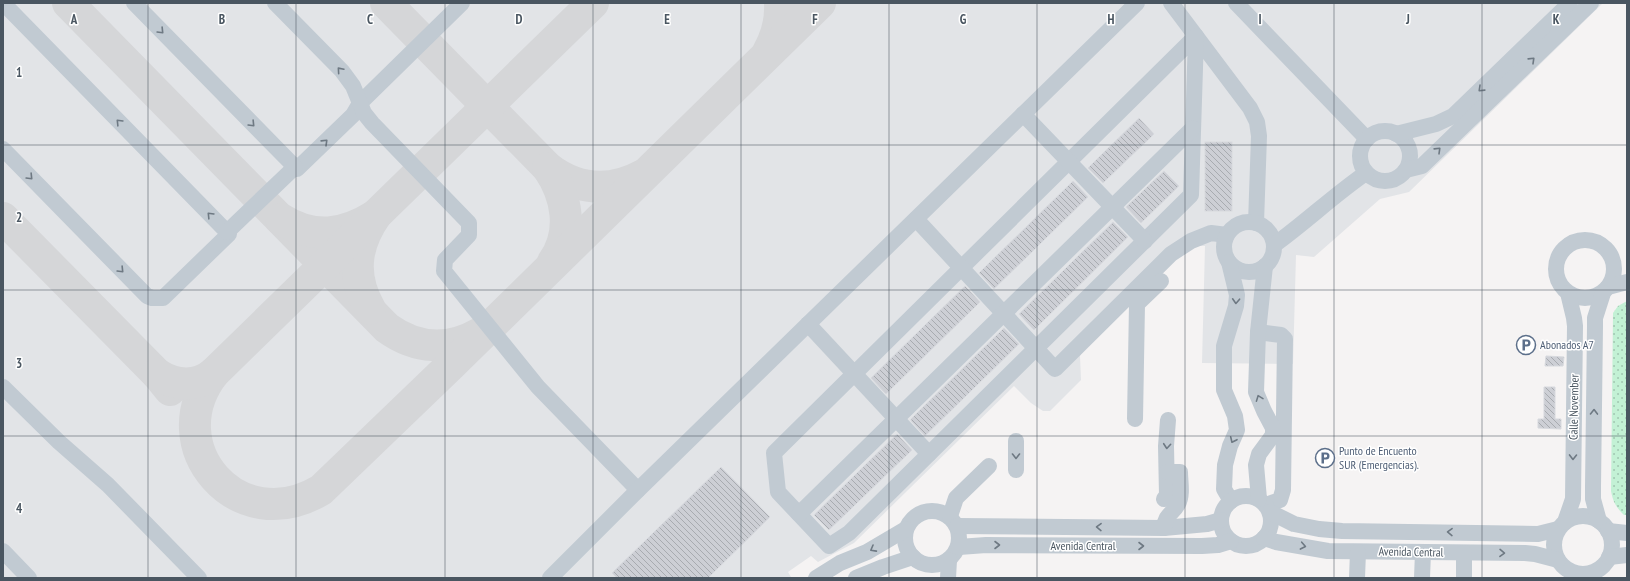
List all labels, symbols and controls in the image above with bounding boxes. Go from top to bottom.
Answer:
text: A [70,11,78,28]
text: B [219,11,225,28]
text: C [367,11,373,28]
text: D [516,11,523,28]
text: E [664,11,670,28]
text: F [812,11,818,28]
text: G [960,11,967,28]
text: H [1108,11,1115,28]
text: I [1258,11,1262,28]
text: J [1405,11,1410,28]
text: K [1553,11,1560,28]
one-way arrow [156,26,164,34]
one-way arrow [1527,57,1535,65]
text: 1 [16,64,22,81]
one-way arrow [338,67,345,75]
one-way arrow [1478,84,1486,91]
one-way arrow [116,119,124,127]
one-way arrow [247,119,255,127]
one-way arrow [320,139,328,147]
one-way arrow [1433,147,1441,155]
one-way arrow [25,172,33,180]
text: 2 [16,209,22,226]
one-way arrow [207,212,215,220]
one-way arrow [116,265,124,273]
one-way arrow [1231,298,1240,304]
parking icon: Abonados A7 [1515,334,1537,356]
place label: Abonados A7 [1540,337,1594,352]
text: 3 [16,355,22,372]
street label: Calle November [1565,373,1582,440]
one-way arrow [1256,395,1264,402]
one-way arrow [1590,409,1598,415]
one-way arrow [1230,435,1238,443]
one-way arrow [1163,443,1172,449]
place label: Punto de Encuento SUR (Emergencias). [1339,443,1419,472]
parking icon: Punto de Encuento SUR (Emergencias). [1314,447,1336,469]
one-way arrow [1012,453,1020,459]
one-way arrow [1569,454,1577,460]
text: 4 [16,500,23,517]
one-way arrow [1096,523,1102,531]
one-way arrow [1447,528,1453,537]
street label: Avenida Central [1051,538,1116,553]
one-way arrow [994,541,1000,549]
one-way arrow [1299,541,1306,550]
one-way arrow [1138,542,1144,550]
street label: Avenida Central [1378,543,1444,560]
one-way arrow [869,544,877,551]
one-way arrow [1499,549,1505,557]

